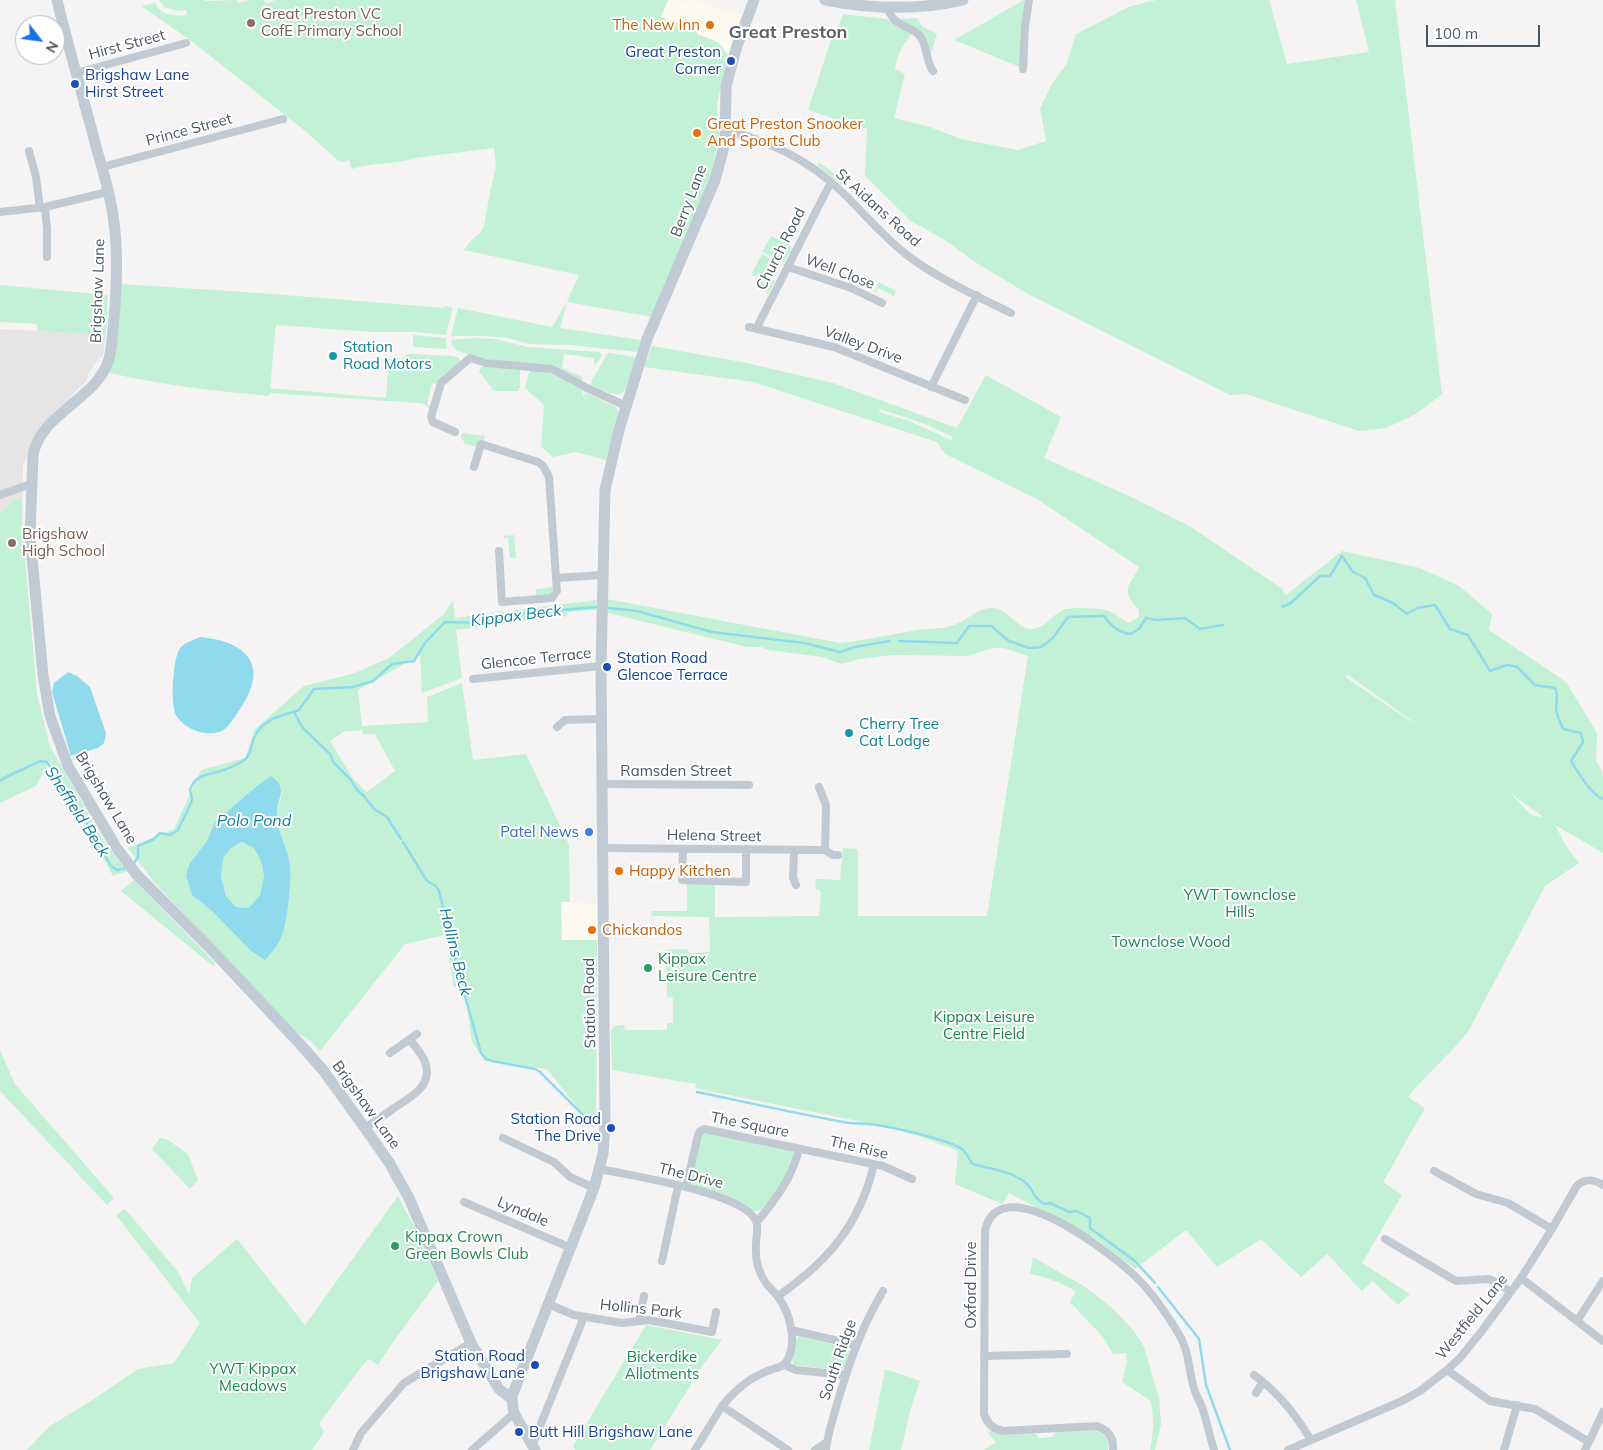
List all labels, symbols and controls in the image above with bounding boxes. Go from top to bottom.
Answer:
place label: Great Preston VC CofE Primary School [261,5,402,40]
north arrow [15,15,65,65]
scale bar [1428,15,1542,47]
place label: The New Inn [612,16,700,34]
marker: Great Preston VC CofE Primary School [245,17,257,29]
marker: The New Inn [704,19,716,31]
district label: Great Preston [729,22,847,44]
text: 100 m [1434,24,1478,43]
street label: Hirst Street [87,26,167,64]
text: N [42,38,63,56]
place label: Great Preston Corner [625,43,721,78]
marker: Great Preston Corner [725,55,737,67]
place label: Brigshaw Lane Hirst Street [85,66,189,101]
marker: Brigshaw Lane Hirst Street [69,78,81,90]
street label: Prince Street [144,110,234,150]
place label: Great Preston Snooker And Sports Club [707,115,863,150]
marker: Great Preston Snooker And Sports Club [691,127,703,139]
street label: Berry Lane [667,162,711,240]
street label: St Aidans Road [832,165,924,251]
street label: Church Road [753,205,809,293]
street label: Brigshaw Lane [87,238,109,344]
street label: Well Close [803,251,877,293]
street label: Valley Drive [821,323,905,367]
place label: Station Road Motors [343,338,432,373]
marker: Station Road Motors [327,350,339,362]
place label: Brigshaw High School [22,525,105,560]
marker: Brigshaw High School [6,537,18,549]
water label: Kippax Beck [470,601,562,631]
street label: Glencoe Terrace [480,644,592,674]
place label: Station Road Glencoe Terrace [617,649,728,684]
marker: Station Road Glencoe Terrace [601,661,613,673]
place label: Cherry Tree Cat Lodge [859,715,939,750]
marker: Cherry Tree Cat Lodge [843,727,855,739]
street label: Brigshaw Lane [71,749,141,847]
street label: Ramsden Street [620,762,732,780]
water label: Sheffield Beck [41,763,113,861]
water label: Polo Pond [217,811,291,831]
place label: Patel News [500,823,579,841]
marker: Patel News [583,826,595,838]
street label: Helena Street [667,826,761,846]
place label: Happy Kitchen [629,862,731,880]
marker: Happy Kitchen [613,865,625,877]
park label: YWT Townclose Hills [1184,886,1296,921]
water label: Hollins Beck [435,906,475,998]
place label: Chickandos [602,921,682,939]
marker: Chickandos [586,924,598,936]
park label: Townclose Wood [1111,933,1231,951]
place label: Kippax Leisure Centre [658,950,757,985]
street label: Station Road [580,958,600,1048]
marker: Kippax Leisure Centre [642,962,654,974]
park label: Kippax Leisure Centre Field [933,1008,1035,1043]
street label: Brigshaw Lane [328,1057,404,1153]
street label: The Square [709,1109,791,1141]
place label: Station Road The Drive [511,1110,601,1145]
marker: Station Road The Drive [605,1122,617,1134]
street label: The Rise [828,1133,890,1163]
street label: The Drive [657,1159,725,1193]
street label: Lyndale [495,1193,551,1231]
place label: Kippax Crown Green Bowls Club [405,1228,528,1263]
marker: Kippax Crown Green Bowls Club [389,1240,401,1252]
street label: Oxford Drive [962,1241,980,1329]
street label: Westfield Lane [1432,1271,1512,1363]
street label: Hollins Park [599,1296,683,1322]
street label: South Ridge [816,1317,860,1403]
place label: Station Road Brigshaw Lane [421,1347,525,1382]
park label: Bickerdike Allotments [625,1348,699,1383]
marker: Station Road Brigshaw Lane [529,1359,541,1371]
park label: YWT Kippax Meadows [209,1360,297,1395]
place label: Butt Hill Brigshaw Lane [529,1423,693,1441]
marker: Butt Hill Brigshaw Lane [513,1426,525,1438]

